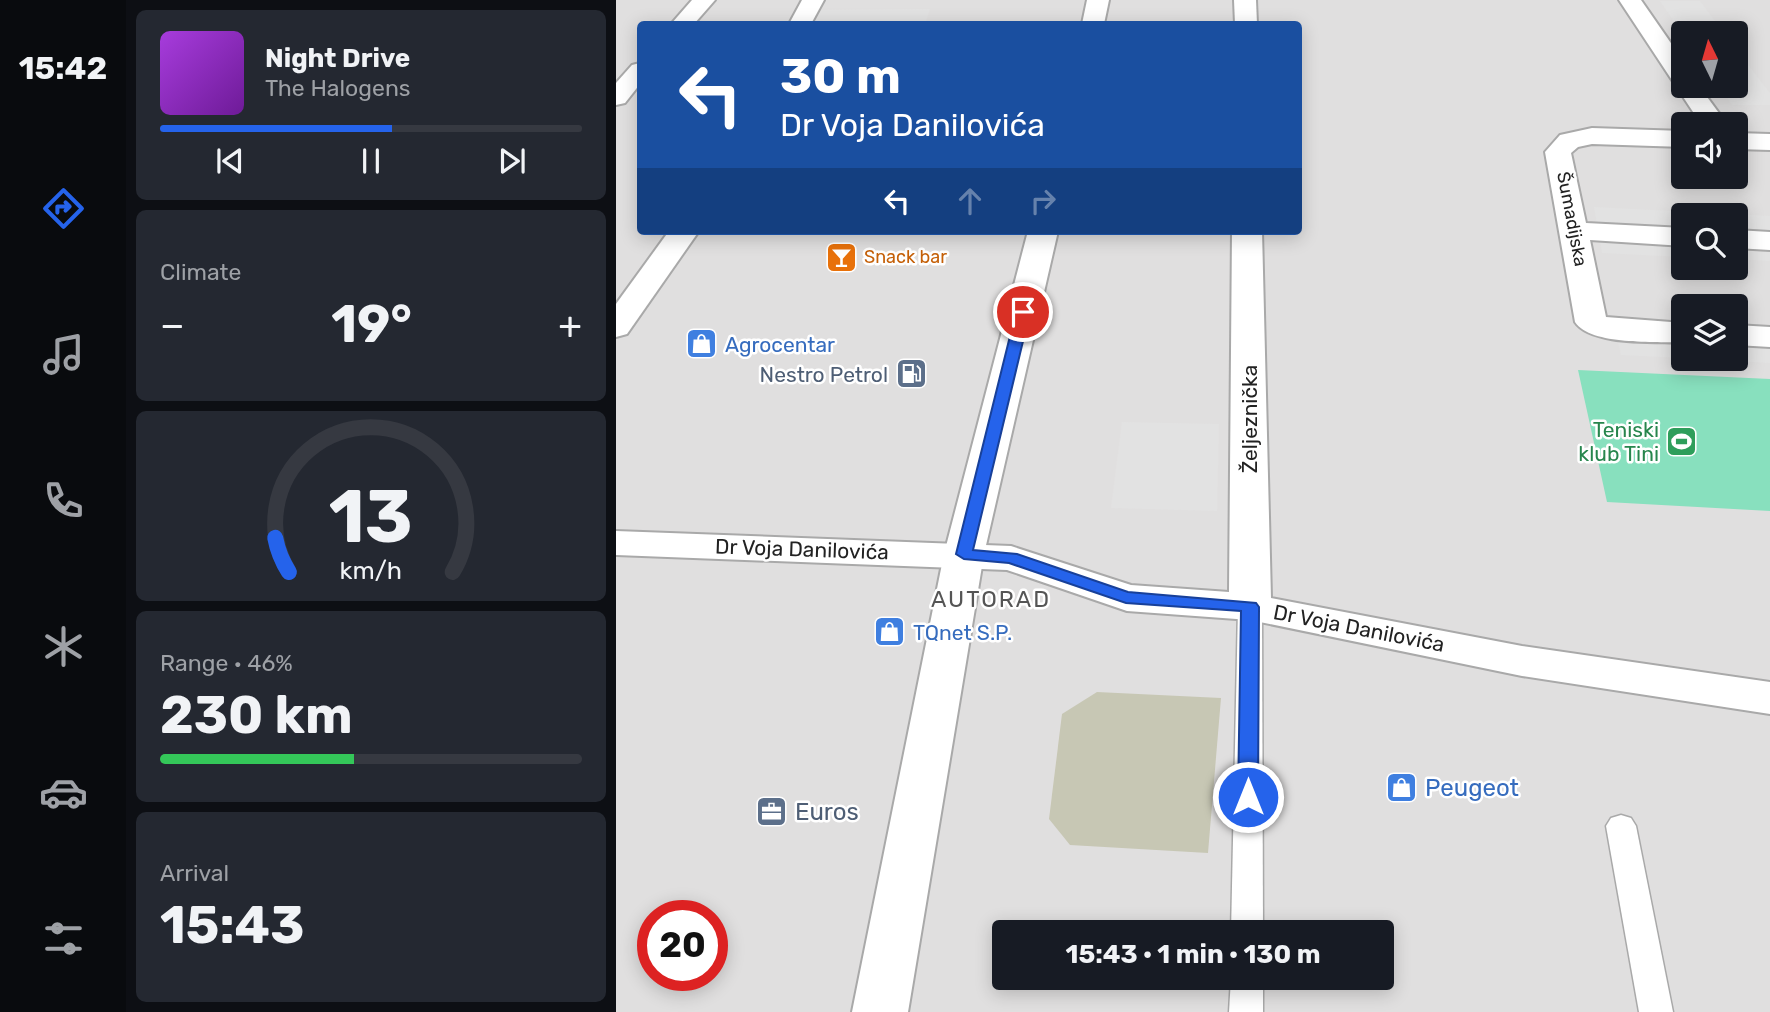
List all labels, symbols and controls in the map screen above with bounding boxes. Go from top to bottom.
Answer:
north arrow [1671,21,1748,98]
map controls [1671,21,1748,371]
text: Night Drive [265,43,410,74]
text: 30 m [780,47,901,105]
text: 15:42 [19,49,107,87]
icon: left [665,49,756,140]
text: The Halogens [265,74,411,102]
text: Dr Voja Danilovića [780,106,1045,144]
button: sound [1671,112,1748,189]
icon: previous [211,142,249,180]
icon: pause [352,142,390,180]
icon: next [493,142,531,180]
street label: Šumadijska [1552,170,1592,268]
icon: left [878,182,916,220]
icon: ahead [951,182,989,220]
icon: right [1024,182,1062,220]
icon: directions [39,184,88,233]
button: search [1671,203,1748,280]
bar icon: Snack bar [824,240,858,274]
place label: Snack bar [864,246,947,268]
text: Climate [160,258,241,286]
pin [993,282,1053,342]
text: 19° [331,293,412,355]
icon: arrive [1004,293,1042,331]
button: layers [1671,294,1748,371]
text: − [160,302,185,348]
text: + [558,302,582,348]
shop icon: Agrocentar [685,327,719,361]
icon: music [39,330,88,379]
place label: Agrocentar [725,332,835,357]
fuel station icon: Nestro Petrol [894,357,928,391]
place label: Nestro Petrol [760,362,888,387]
street label: Željeznička [1237,365,1262,473]
place label: Teniski klub Tini [1578,417,1659,466]
sports icon: Teniski klub Tini [1665,424,1699,458]
text: 13 [329,474,413,560]
icon: phone [39,476,88,525]
street label: Dr Voja Danilovića [715,533,889,565]
text: km/h [340,556,402,585]
district label: AUTORAD [931,585,1051,613]
street label: Dr Voja Danilovića [1271,599,1447,657]
shop icon: TQnet S.P. [873,615,907,649]
place label: TQnet S.P. [913,620,1012,645]
icon: climate [39,622,88,671]
text: Range · 46% [160,649,293,677]
text: 230 km [160,684,353,746]
position arrow [1211,760,1285,834]
icon: car [39,768,88,817]
shop icon: Peugeot [1385,771,1419,805]
place label: Peugeot [1425,774,1519,802]
office icon: Euros [755,795,789,829]
place label: Euros [795,798,859,826]
text: Arrival [160,859,229,887]
text: 15:43 [160,894,304,956]
speed limit sign: 20 [637,900,728,991]
icon: filters [39,914,88,963]
text: 15:43 · 1 min · 130 m [1065,939,1321,970]

